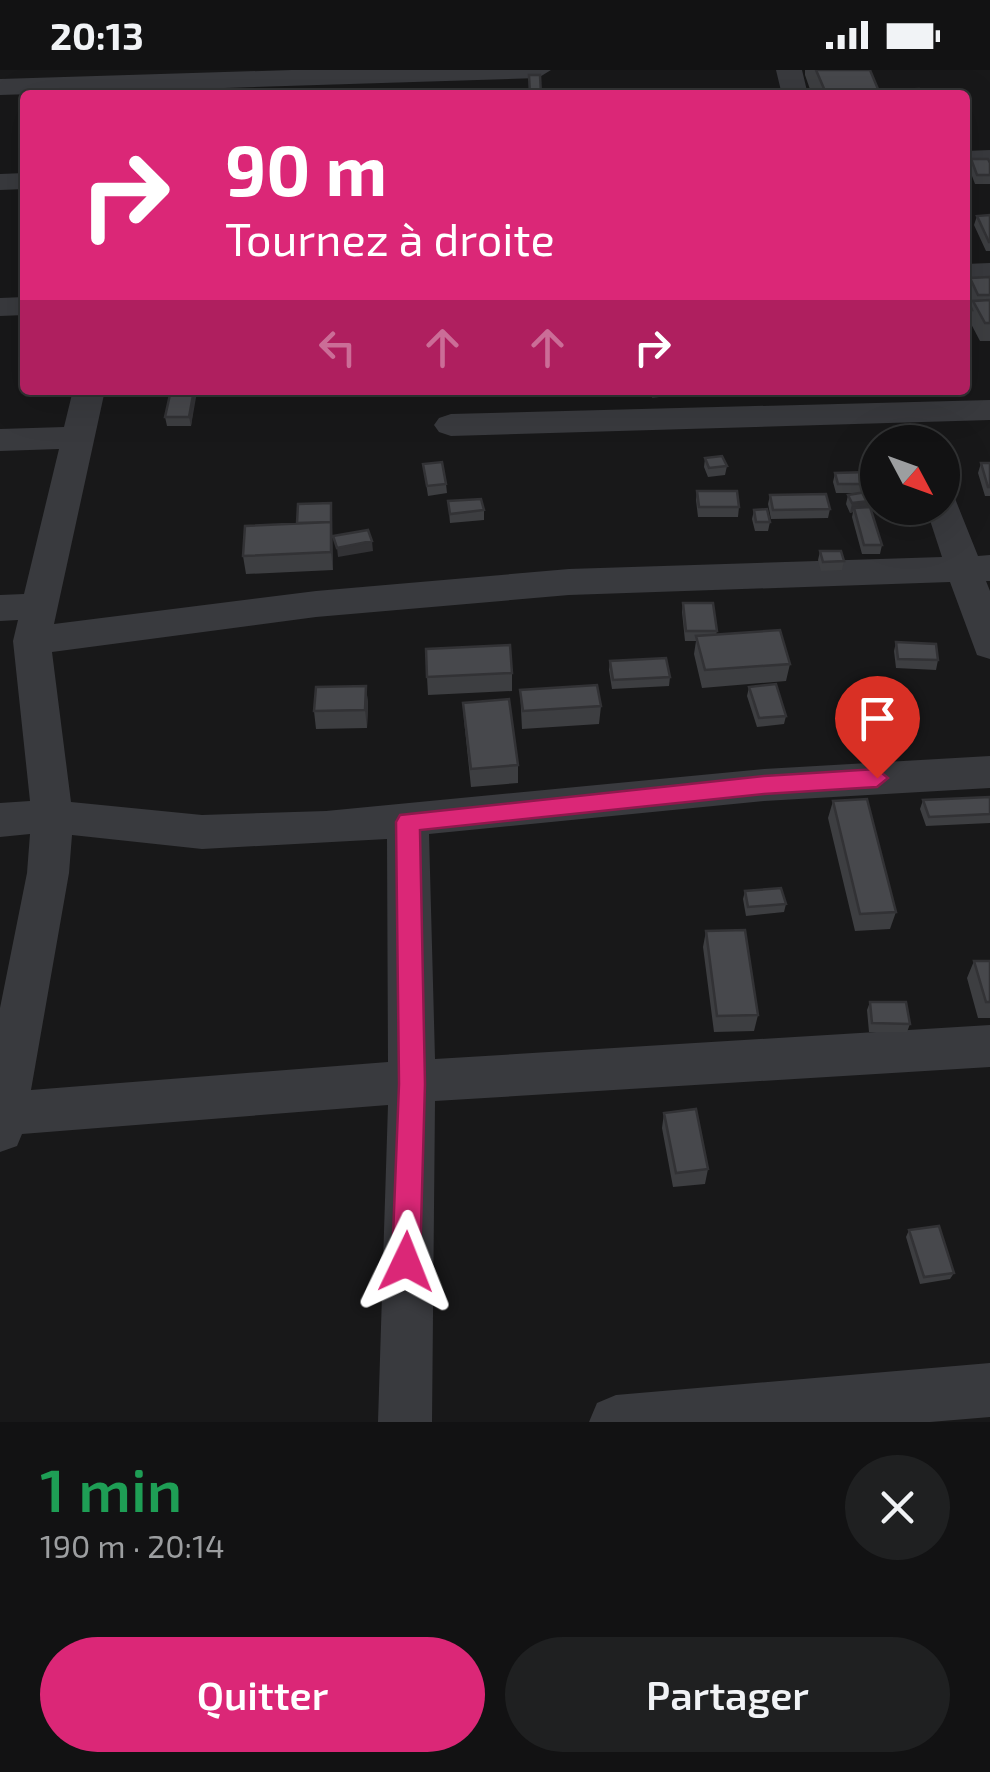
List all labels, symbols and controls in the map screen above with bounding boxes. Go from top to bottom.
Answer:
text: 20:13 [50,12,144,58]
text: 90 m [225,126,387,210]
icon: right [60,130,190,260]
text: Tournez à droite [225,211,555,265]
icon: left [310,320,365,375]
icon: ahead [415,320,470,375]
icon: ahead [520,320,575,375]
icon: right [625,320,680,375]
north arrow [860,425,960,525]
map controls [860,425,960,525]
pin [835,676,920,779]
icon: arrive [850,691,905,746]
position arrow [354,1210,458,1314]
text: 1 min [40,1452,182,1524]
button: close [845,1455,950,1560]
text: 190 m · 20:14 [40,1526,225,1564]
button: Quitter [40,1637,485,1752]
button: Partager [505,1637,950,1752]

